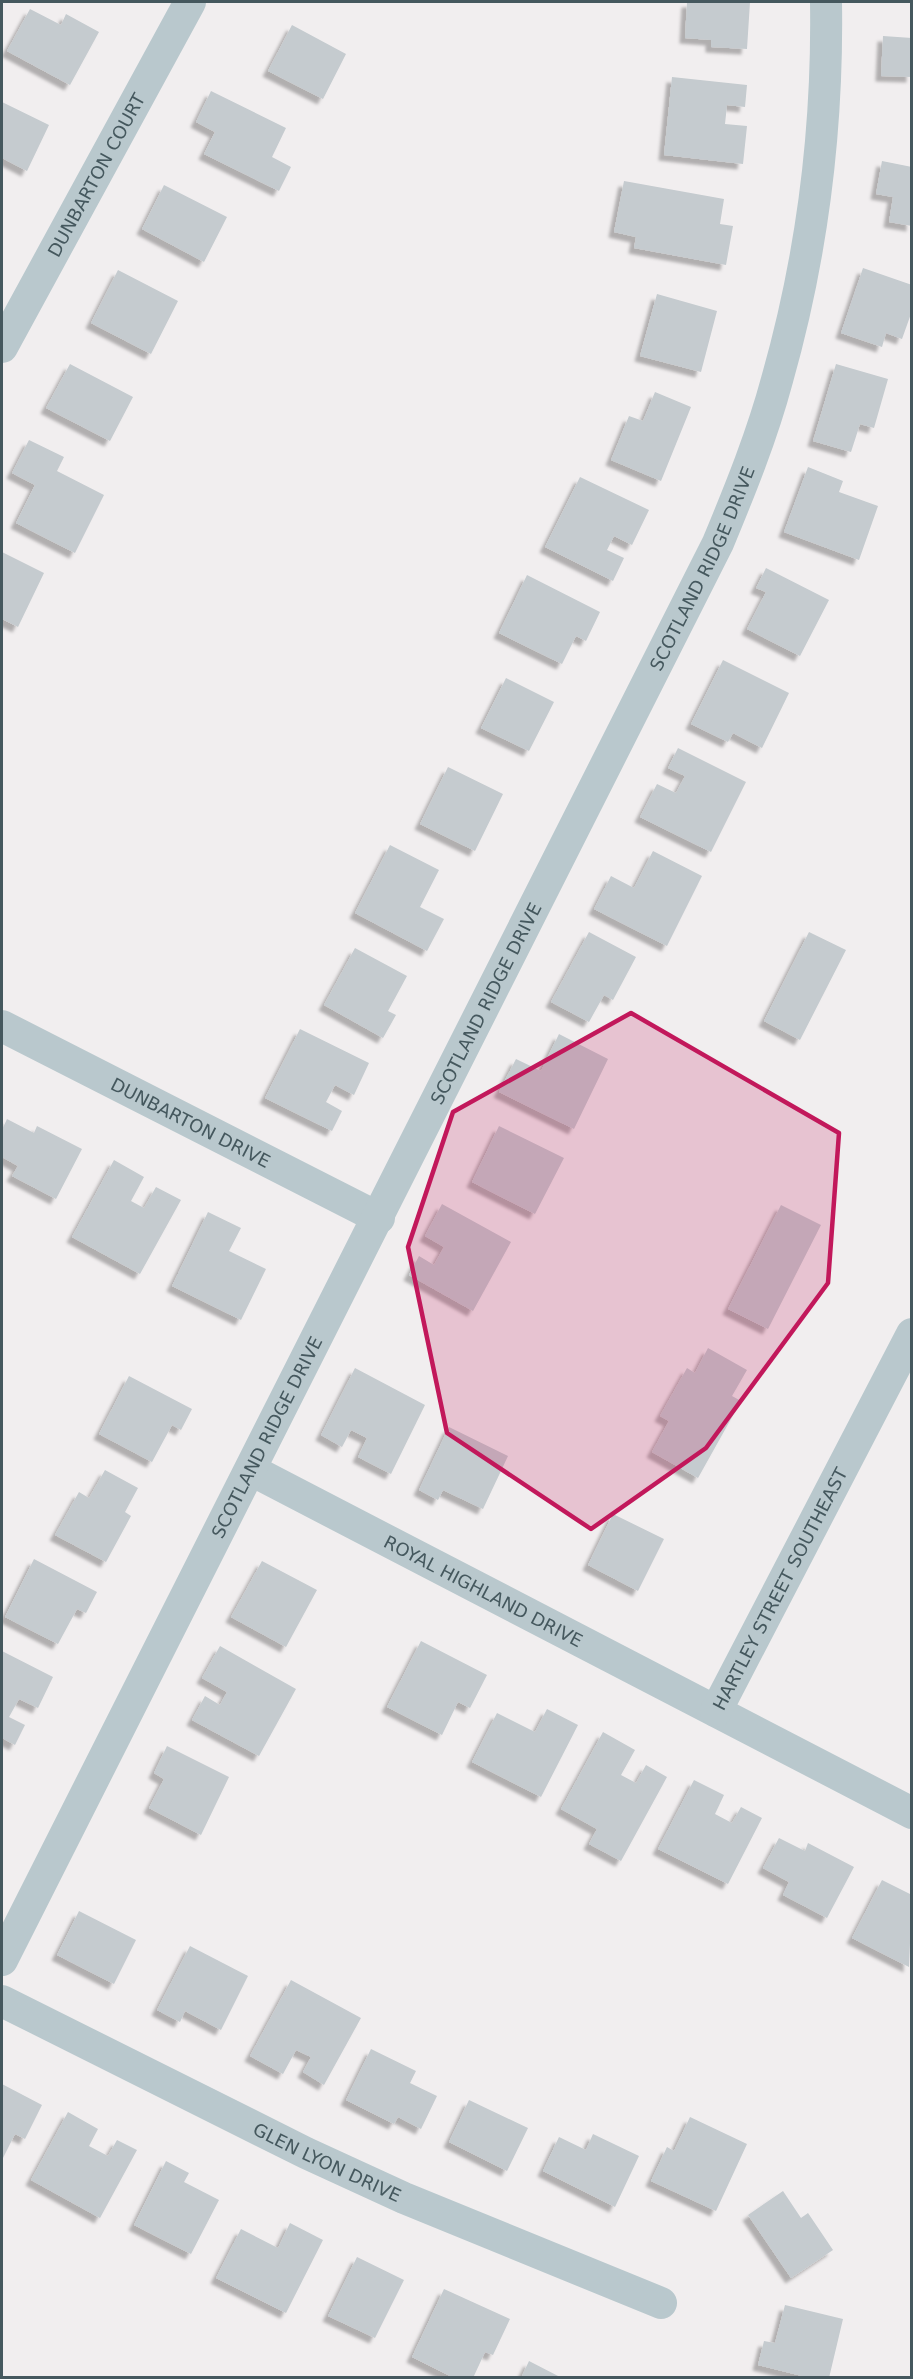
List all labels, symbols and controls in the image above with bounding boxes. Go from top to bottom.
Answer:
street label: DUNBARTON COURT [43,89,149,260]
street label: SCOTLAND RIDGE DRIVE [645,463,758,674]
street label: SCOTLAND RIDGE DRIVE [426,899,545,1108]
street label: DUNBARTON DRIVE [108,1073,274,1172]
street label: SCOTLAND RIDGE DRIVE [207,1333,326,1541]
street label: HARTLEY STREET SOUTHEAST [708,1463,852,1713]
street label: ROYAL HIGHLAND DRIVE [381,1530,586,1651]
street label: GLEN LYON DRIVE [250,2118,405,2206]

